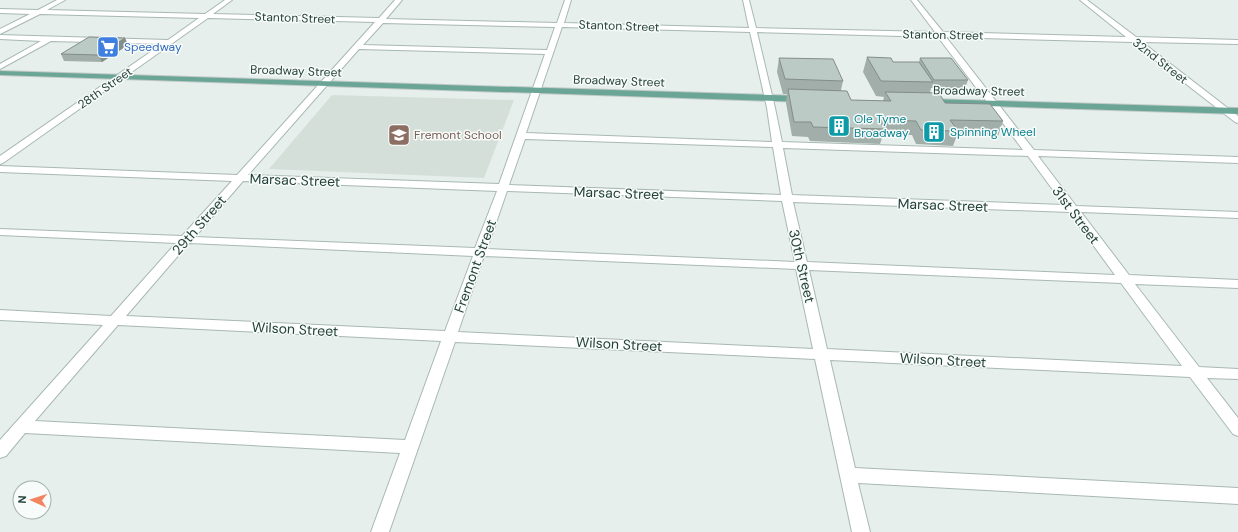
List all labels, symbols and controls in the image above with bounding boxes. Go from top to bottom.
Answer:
street label: Stanton Street [254,9,336,27]
street label: Stanton Street [578,17,660,35]
street label: Stanton Street [902,26,984,44]
supermarket icon: Speedway [95,34,121,60]
street label: 32nd Street [1129,34,1191,88]
place label: Speedway [124,39,182,55]
street label: Broadway Street [250,61,342,81]
street label: 28th Street [75,63,136,113]
street label: Broadway Street [573,71,665,91]
street label: Broadway Street [933,82,1025,100]
place label: Ole Tyme Broadway [854,111,909,141]
building icon: Ole Tyme Broadway [826,113,852,139]
building icon: Spinning Wheel [921,119,947,145]
school or university icon: Fremont School [386,122,412,148]
place label: Spinning Wheel [950,124,1036,140]
place label: Fremont School [414,127,502,143]
street label: Marsac Street [249,169,341,191]
street label: Marsac Street [573,182,665,204]
street label: 31st Street [1048,182,1104,248]
street label: 29th Street [168,191,230,259]
street label: Marsac Street [897,194,989,216]
street label: Fremont Street [450,217,500,315]
street label: 30th Street [785,228,819,304]
street label: Wilson Street [251,318,339,340]
street label: Wilson Street [575,333,663,355]
street label: Wilson Street [899,349,987,371]
north arrow [12,480,52,520]
text: N [15,495,29,504]

